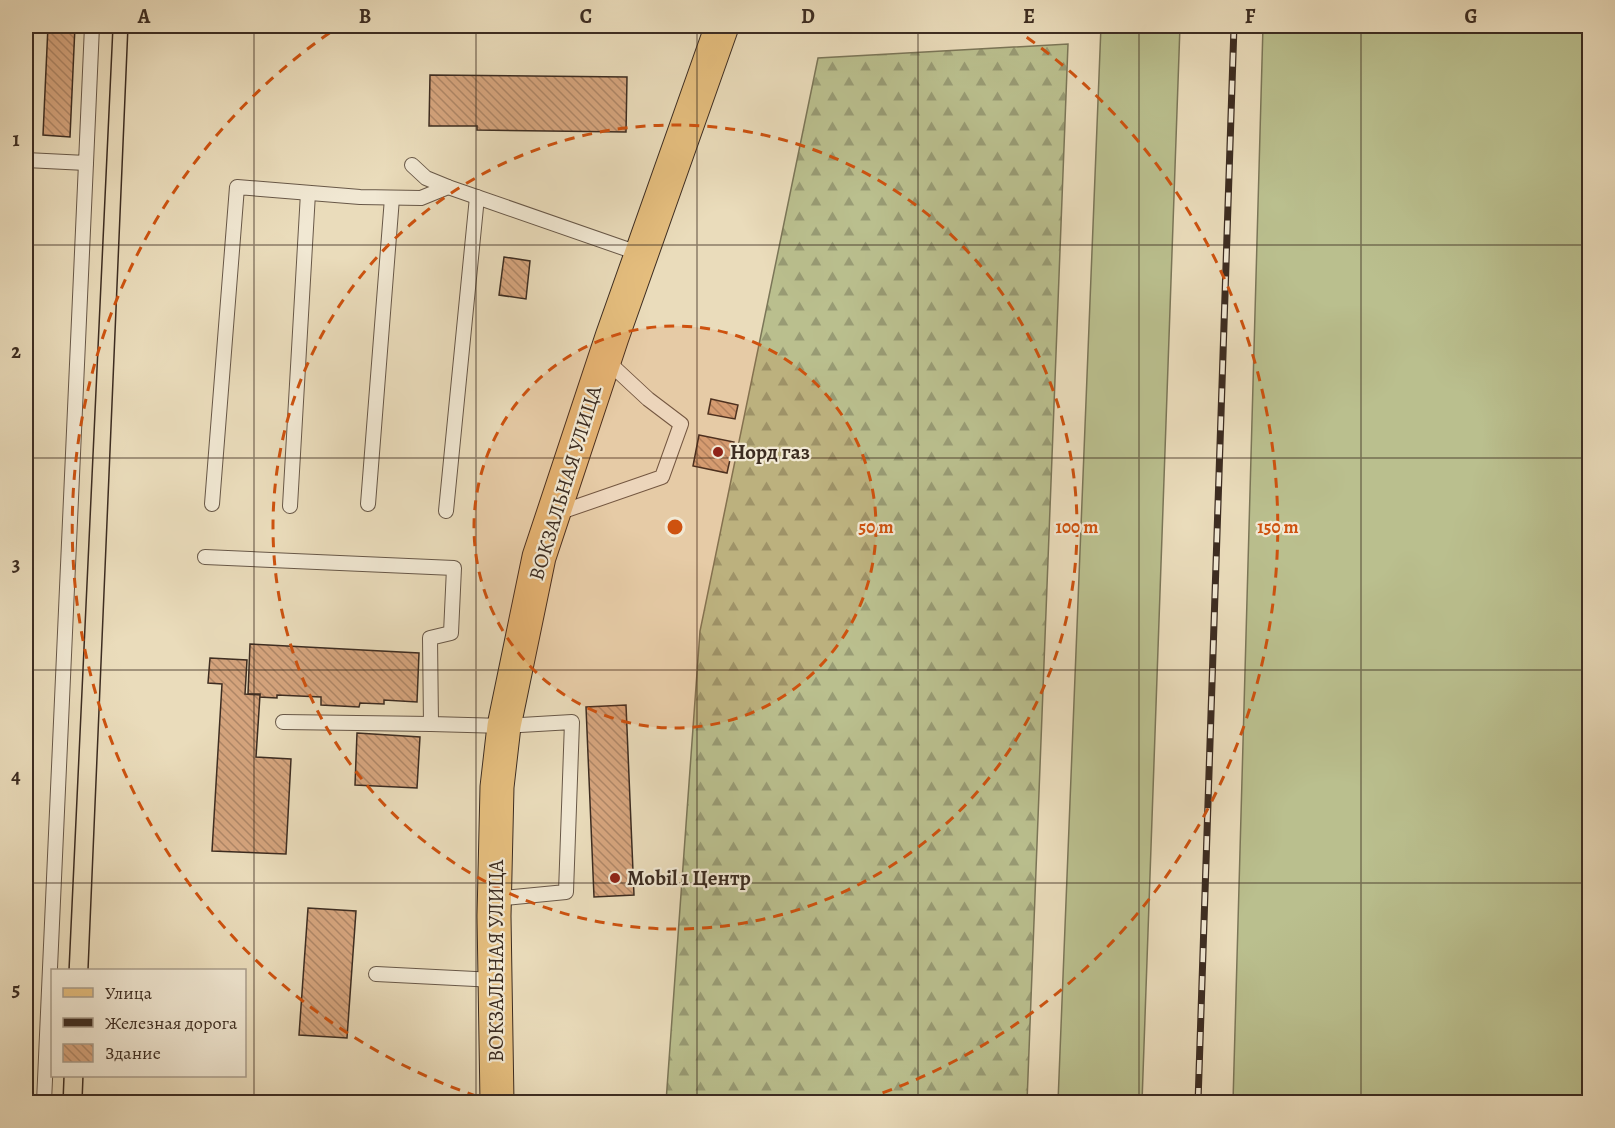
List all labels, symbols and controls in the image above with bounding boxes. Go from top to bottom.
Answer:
text: A [137,3,151,30]
text: B [359,3,371,30]
text: C [580,3,592,30]
text: D [801,3,815,30]
text: E [1023,3,1035,30]
text: F [1245,3,1256,30]
text: G [1464,3,1478,30]
text: 1 [12,126,20,153]
text: 2 [11,338,21,365]
street label: ВОКЗАЛЬНАЯ УЛИЦА [522,381,608,584]
place label: Норд газ [730,438,810,466]
marker: Норд газ [711,445,725,459]
text: 50 m [859,515,893,539]
text: 100 m [1056,515,1098,539]
text: 150 m [1257,515,1299,539]
centre of rings [665,517,685,537]
text: 3 [12,551,20,578]
text: 4 [11,763,21,790]
street label: ВОКЗАЛЬНАЯ УЛИЦА [482,859,510,1062]
place label: Mobil 1 Центр [627,864,751,892]
marker: Mobil 1 Центр [608,871,622,885]
legend [51,969,246,1077]
text: 5 [12,976,20,1003]
text: Улица [105,981,153,1005]
text: Железная дорога [105,1011,238,1035]
text: Здание [105,1041,161,1065]

